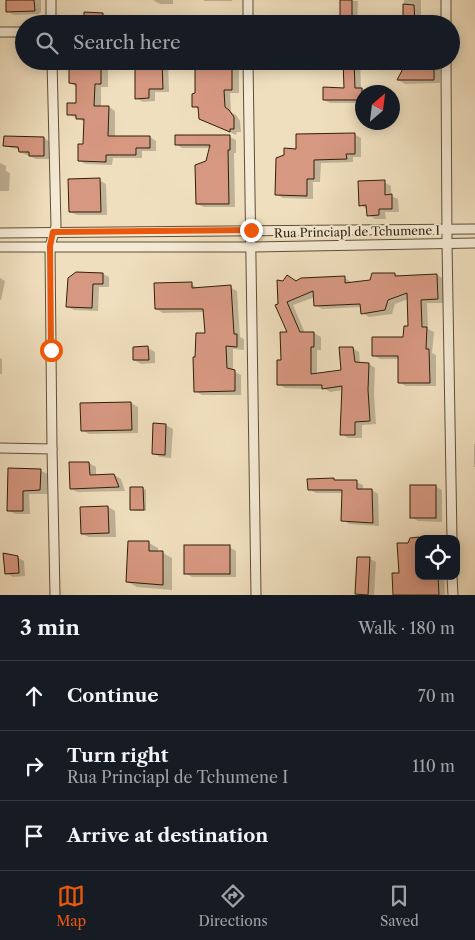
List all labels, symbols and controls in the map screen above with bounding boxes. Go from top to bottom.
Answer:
search box [15,15,460,70]
icon: search [33,29,61,57]
text: Search here [73,31,181,54]
north arrow [355,85,400,130]
route end [240,219,263,242]
street label: Rua Princiapl de Tchumene I [274,223,440,240]
route start [40,339,63,362]
map controls [415,535,460,580]
button: locate [415,535,460,580]
text: 3 min [20,615,80,640]
text: Walk · 180 m [358,618,455,638]
icon: ahead [20,682,48,710]
text: Continue [67,684,159,707]
text: 70 m [418,686,455,706]
text: Turn right [67,744,168,767]
icon: right [20,752,48,780]
text: 110 m [412,756,455,776]
text: Rua Princiapl de Tchumene I [67,767,288,787]
icon: arrive [20,822,48,850]
text: Arrive at destination [67,824,268,847]
tab: Map [56,882,86,930]
tab: Directions [198,882,268,930]
tab: Saved [380,882,419,930]

